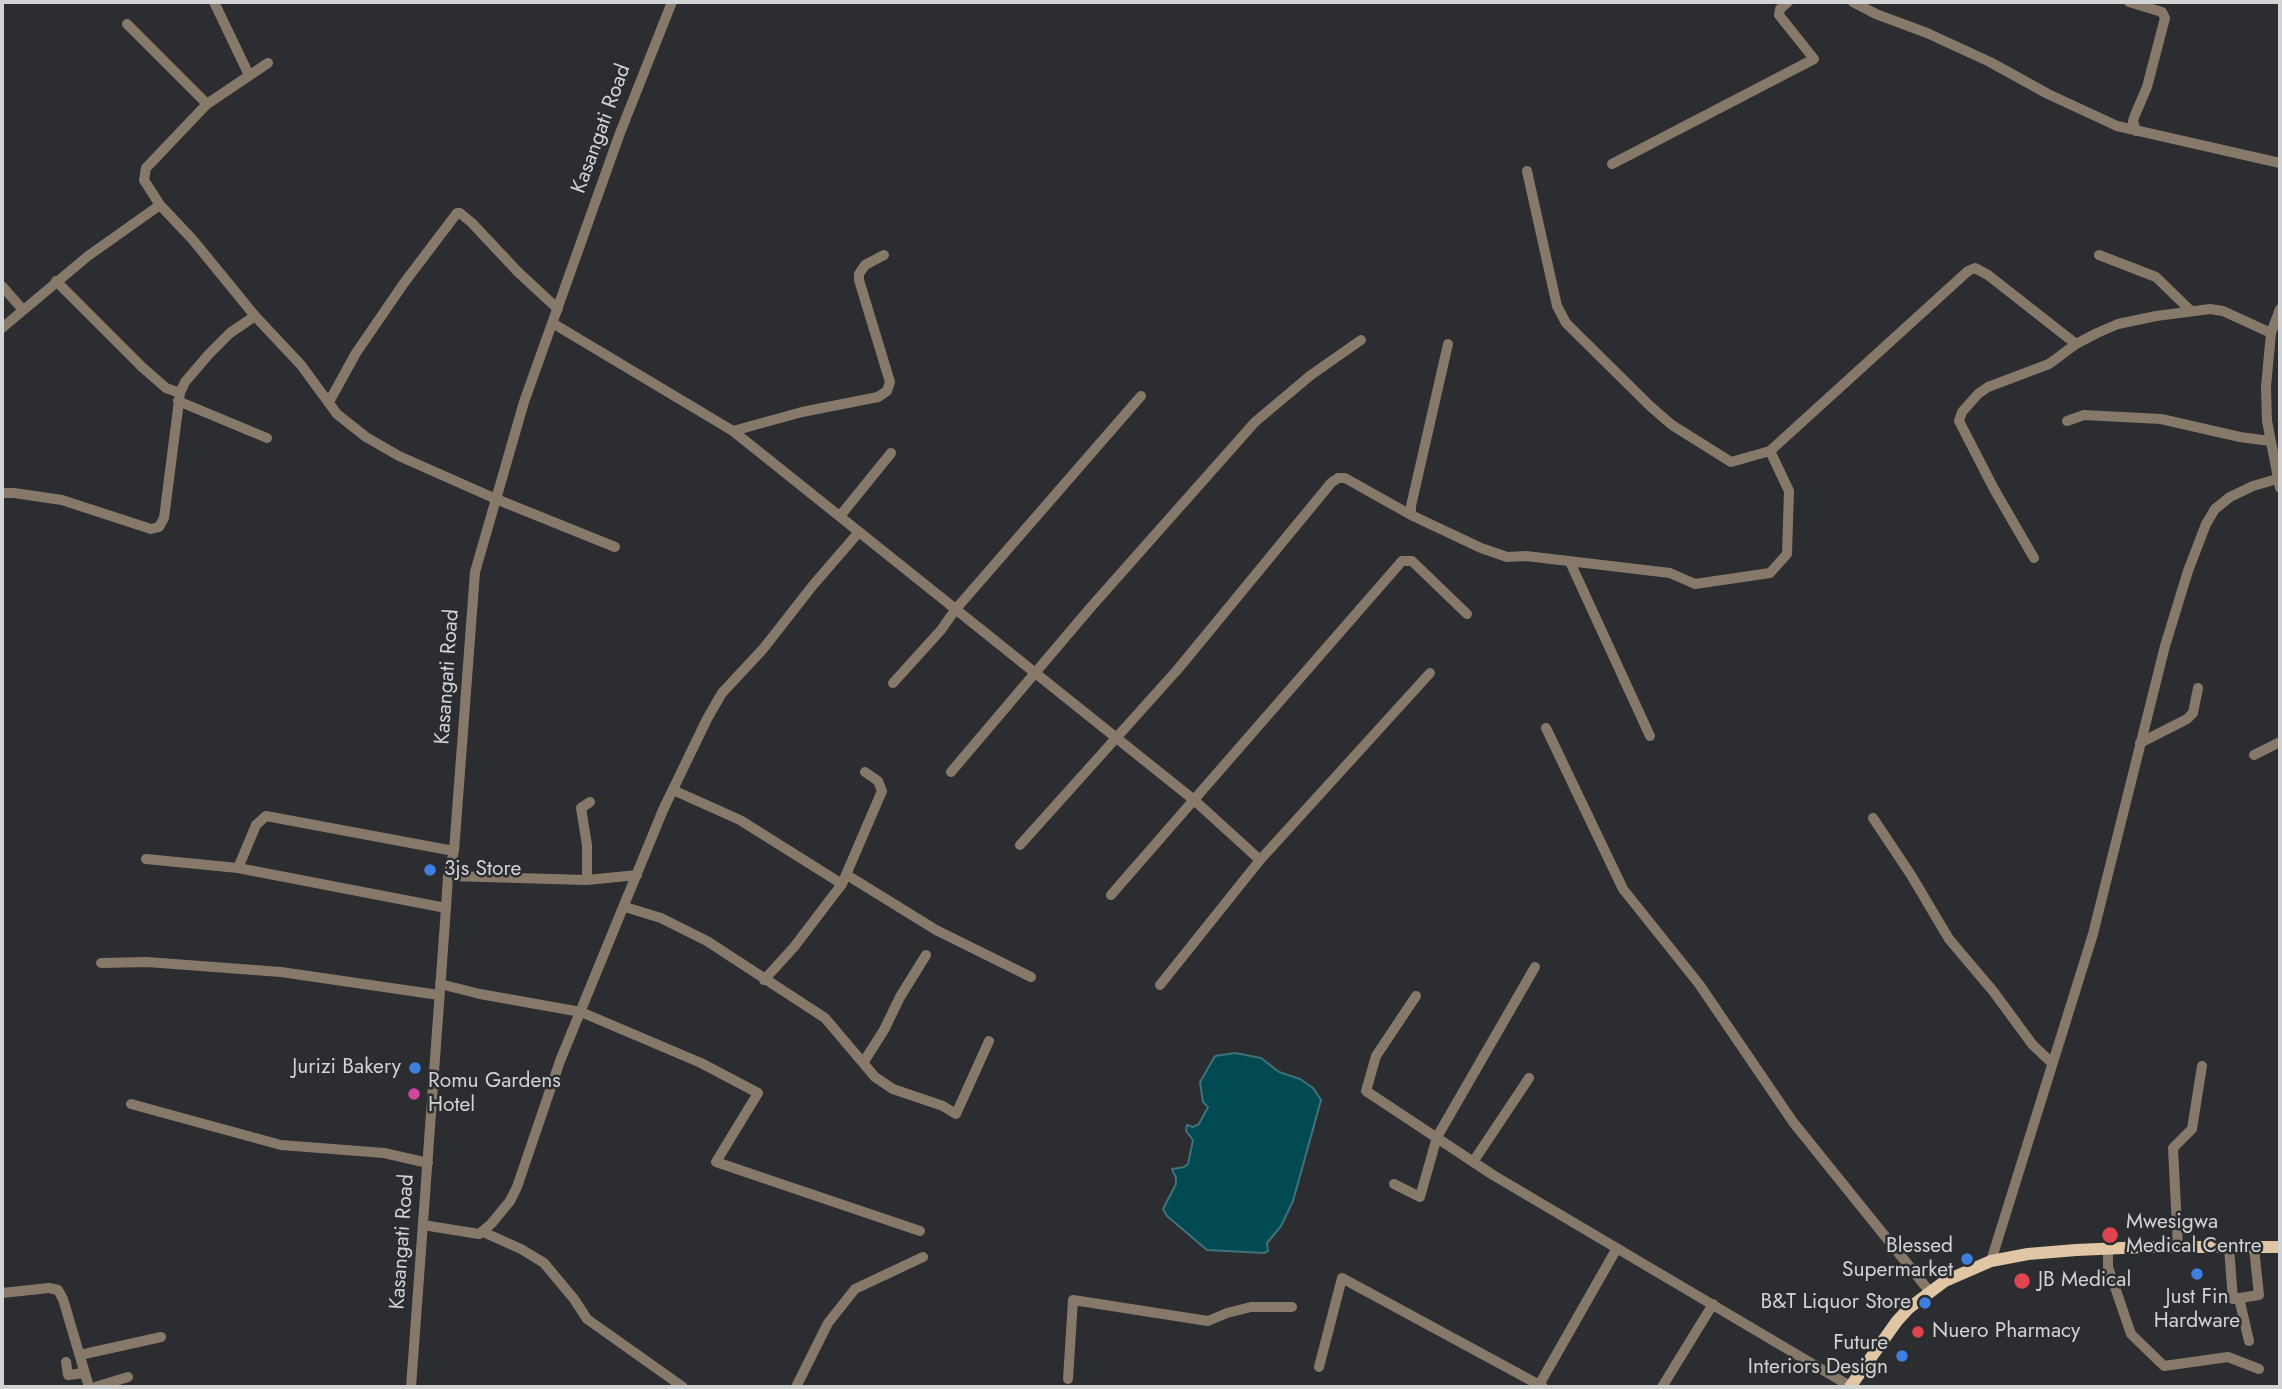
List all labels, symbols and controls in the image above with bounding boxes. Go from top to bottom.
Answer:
street label: Kasangati Road [567,61,637,197]
street label: Kasangati Road [431,608,465,746]
place label: 3js Store [444,857,521,883]
marker: 3js Store [422,862,438,878]
place label: Jurizi Bakery [292,1055,401,1081]
marker: Jurizi Bakery [407,1060,423,1076]
place label: Romu Gardens Hotel [428,1069,561,1119]
marker: Romu Gardens Hotel [406,1086,422,1102]
street label: Kasangati Road [386,1173,420,1311]
place label: Mwesigwa Medical Centre [2126,1210,2261,1260]
marker: Mwesigwa Medical Centre [2100,1225,2120,1245]
place label: Blessed Supermarket [1842,1234,1953,1284]
marker: Blessed Supermarket [1959,1251,1975,1267]
marker: Just Fin Hardware [2189,1266,2205,1282]
place label: JB Medical [2038,1268,2131,1294]
marker: JB Medical [2012,1271,2032,1291]
place label: Just Fin Hardware [2154,1285,2240,1335]
place label: B&T Liquor Store [1760,1290,1911,1316]
marker: B&T Liquor Store [1917,1295,1933,1311]
place label: Nuero Pharmacy [1932,1319,2080,1345]
marker: Nuero Pharmacy [1910,1324,1926,1340]
place label: Future Interiors Design [1748,1331,1888,1381]
marker: Future Interiors Design [1894,1348,1910,1364]

